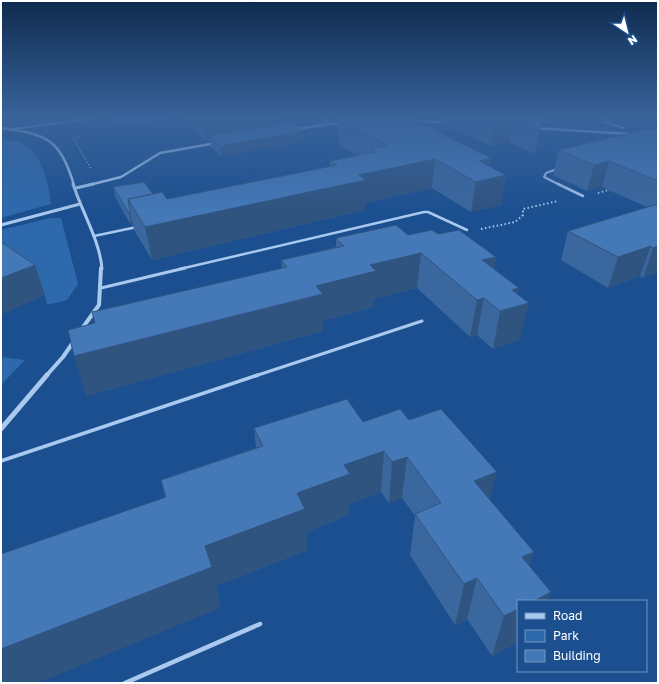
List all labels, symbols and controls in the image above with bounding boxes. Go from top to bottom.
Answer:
north arrow [607,12,647,52]
text: N [626,33,640,48]
legend [517,600,647,672]
text: Road [553,608,582,623]
text: Park [553,628,579,643]
text: Building [553,648,601,663]

